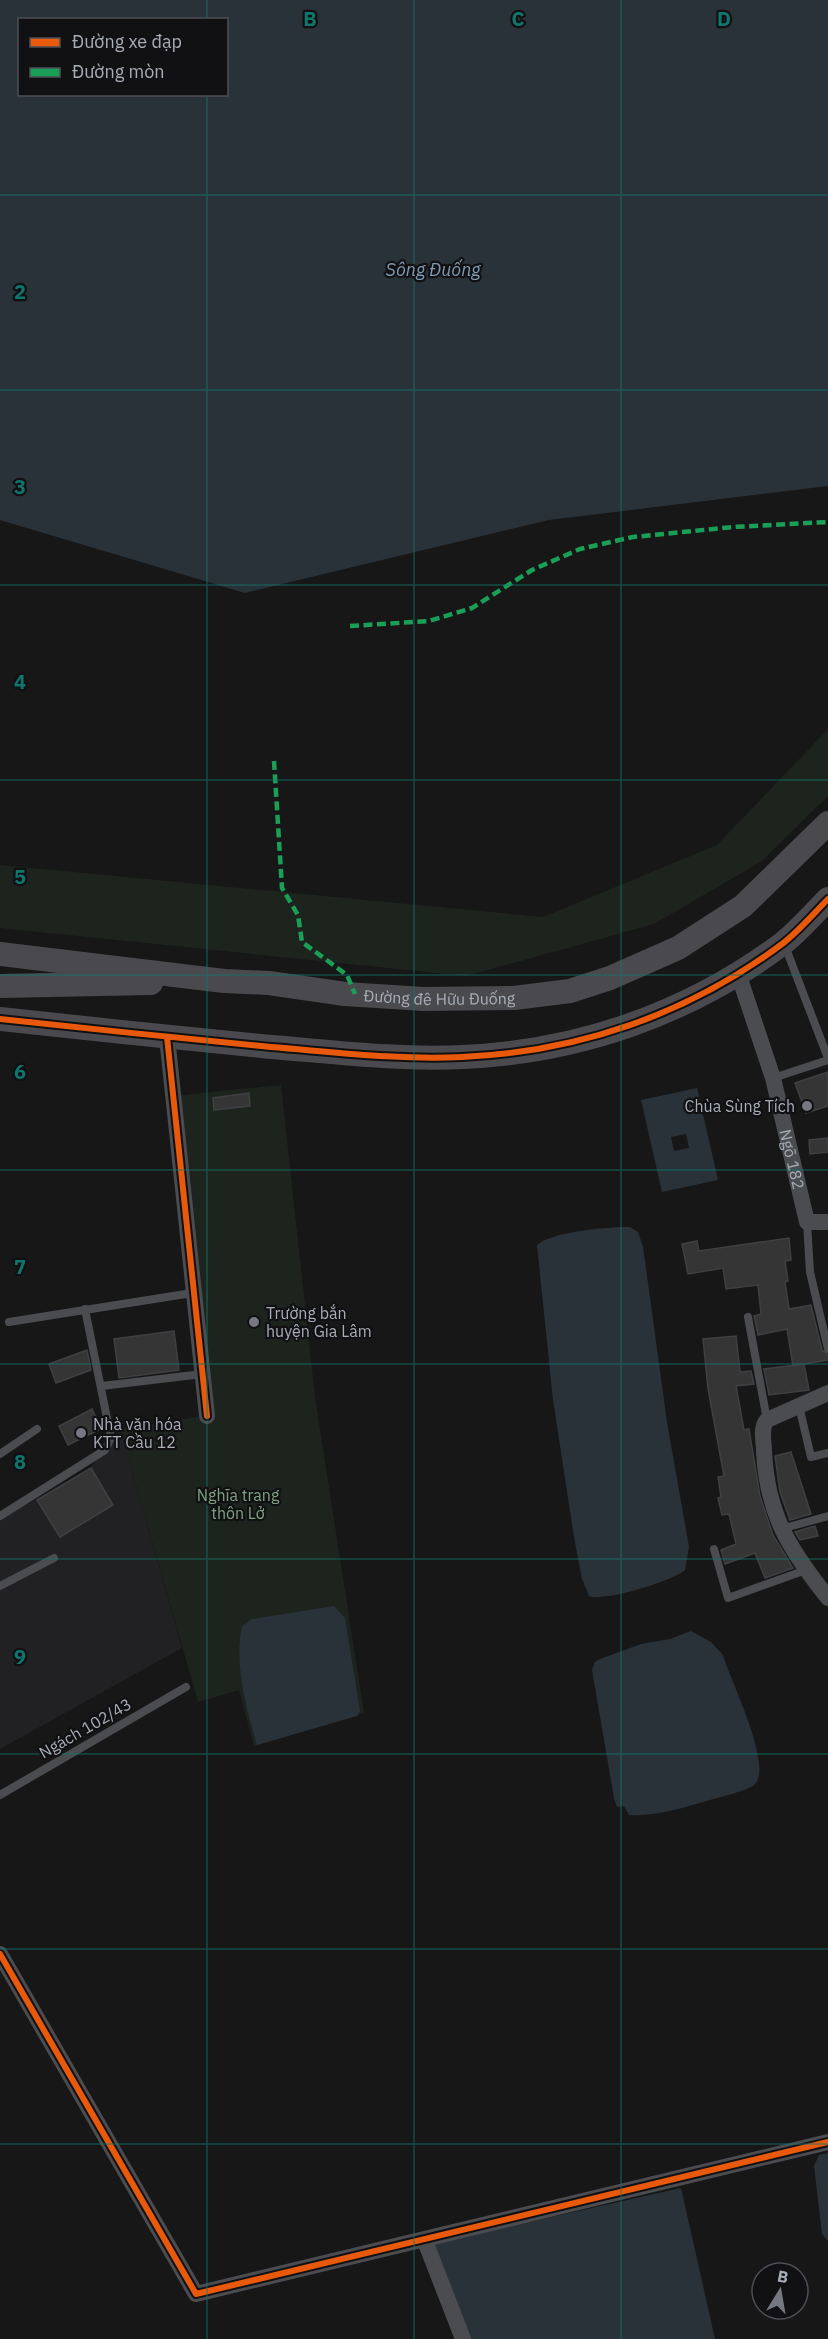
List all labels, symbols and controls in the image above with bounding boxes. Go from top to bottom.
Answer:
text: B [303,5,317,32]
text: C [511,5,525,32]
text: D [717,5,731,32]
legend [18,18,228,96]
text: Đường xe đạp [72,30,182,53]
text: Đường mòn [72,60,164,83]
water label: Sông Đuống [386,258,481,281]
text: 2 [14,278,26,305]
text: 3 [14,473,26,500]
text: 4 [14,668,26,695]
text: 5 [14,863,26,890]
street label: Đường đê Hữu Đuống [363,985,516,1009]
text: 6 [14,1058,26,1085]
place label: Chùa Sùng Tích [685,1096,795,1116]
marker: Chùa Sùng Tích [800,1099,814,1113]
street label: Ngõ 182 [775,1127,809,1191]
text: 7 [14,1253,26,1280]
place label: Trường bắn huyện Gia Lâm [266,1303,372,1341]
marker: Trường bắn huyện Gia Lâm [247,1315,261,1329]
place label: Nhà văn hóa KTT Cầu 12 [93,1414,182,1452]
marker: Nhà văn hóa KTT Cầu 12 [74,1426,88,1440]
text: 8 [14,1448,26,1475]
park label: Nghĩa trang thôn Lở [197,1485,280,1523]
text: 9 [14,1643,26,1670]
street label: Ngách 102/43 [35,1694,135,1762]
north arrow [750,2261,810,2321]
text: B [776,2265,790,2287]

